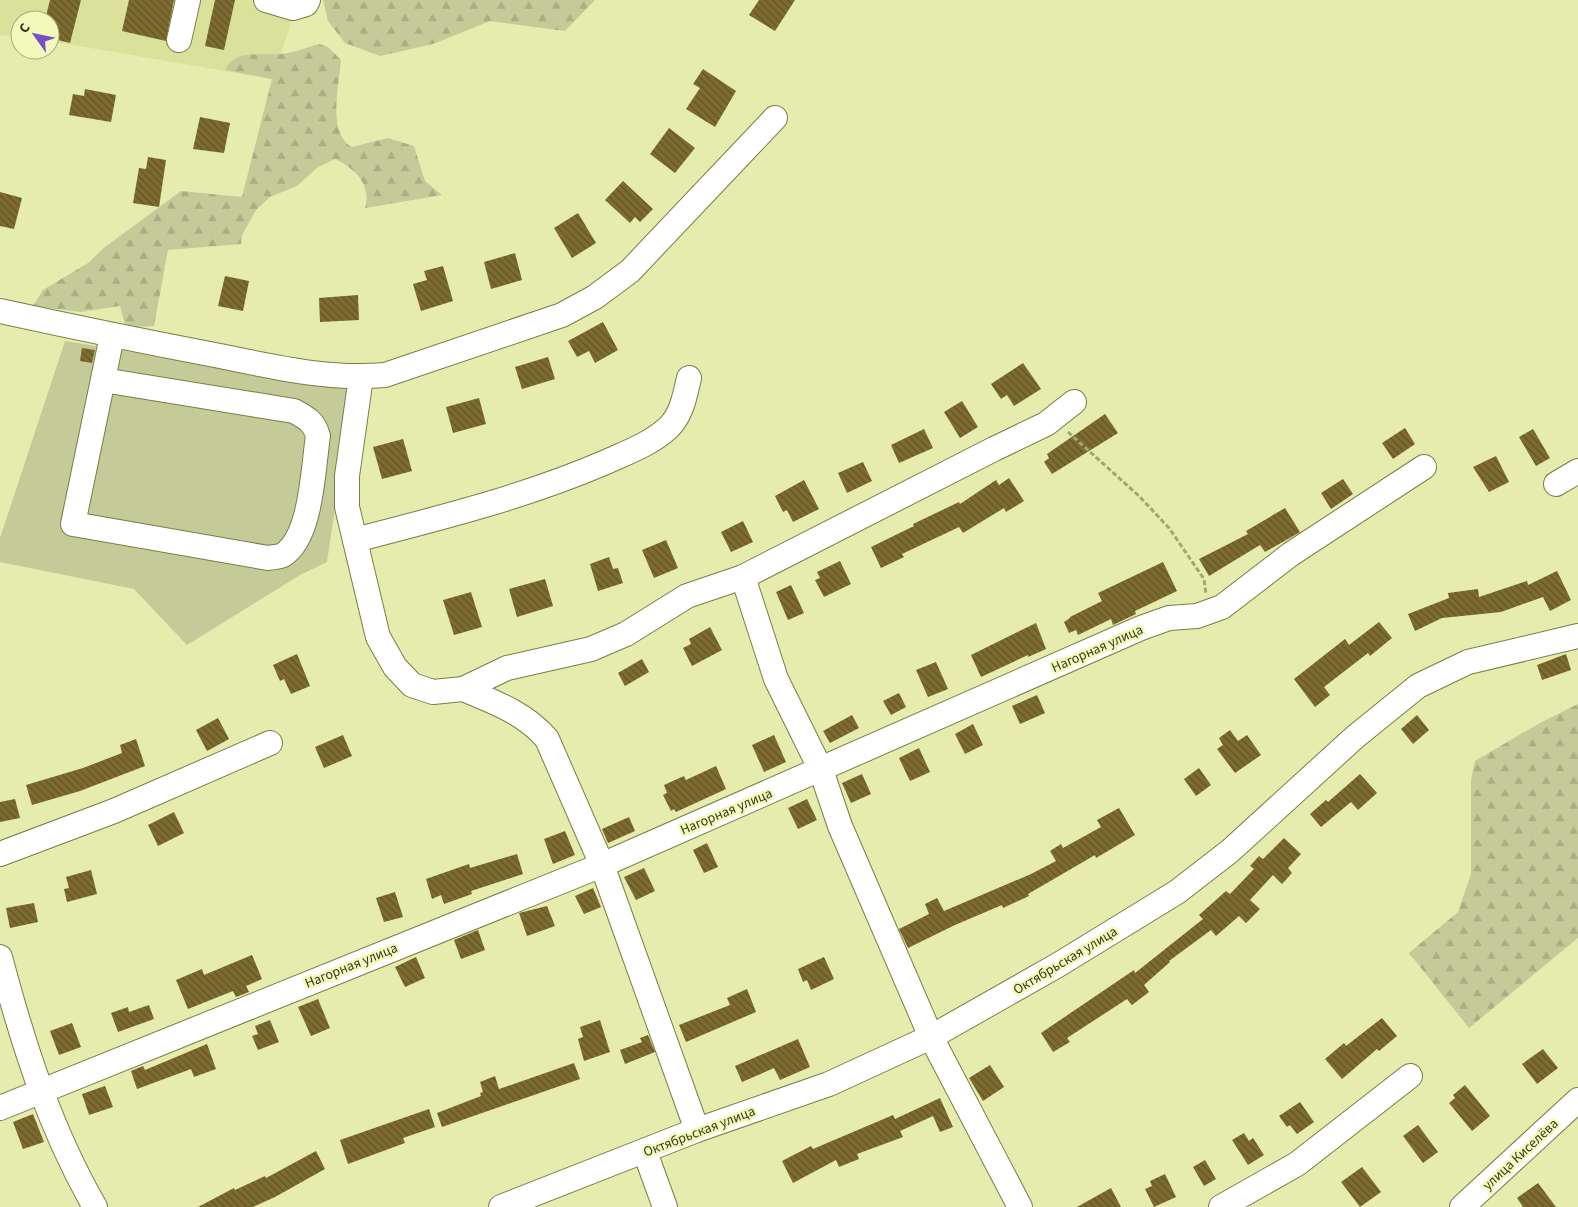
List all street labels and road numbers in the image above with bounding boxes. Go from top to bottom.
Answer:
street label: Нагорная улица [1048,620,1146,678]
street label: Нагорная улица [677,784,776,840]
street label: Октябрьская улица [1010,922,1121,1000]
street label: Нагорная улица [302,938,401,994]
street label: Октябрьская улица [641,1101,758,1162]
street label: улица Киселёва [1478,1114,1563,1195]

